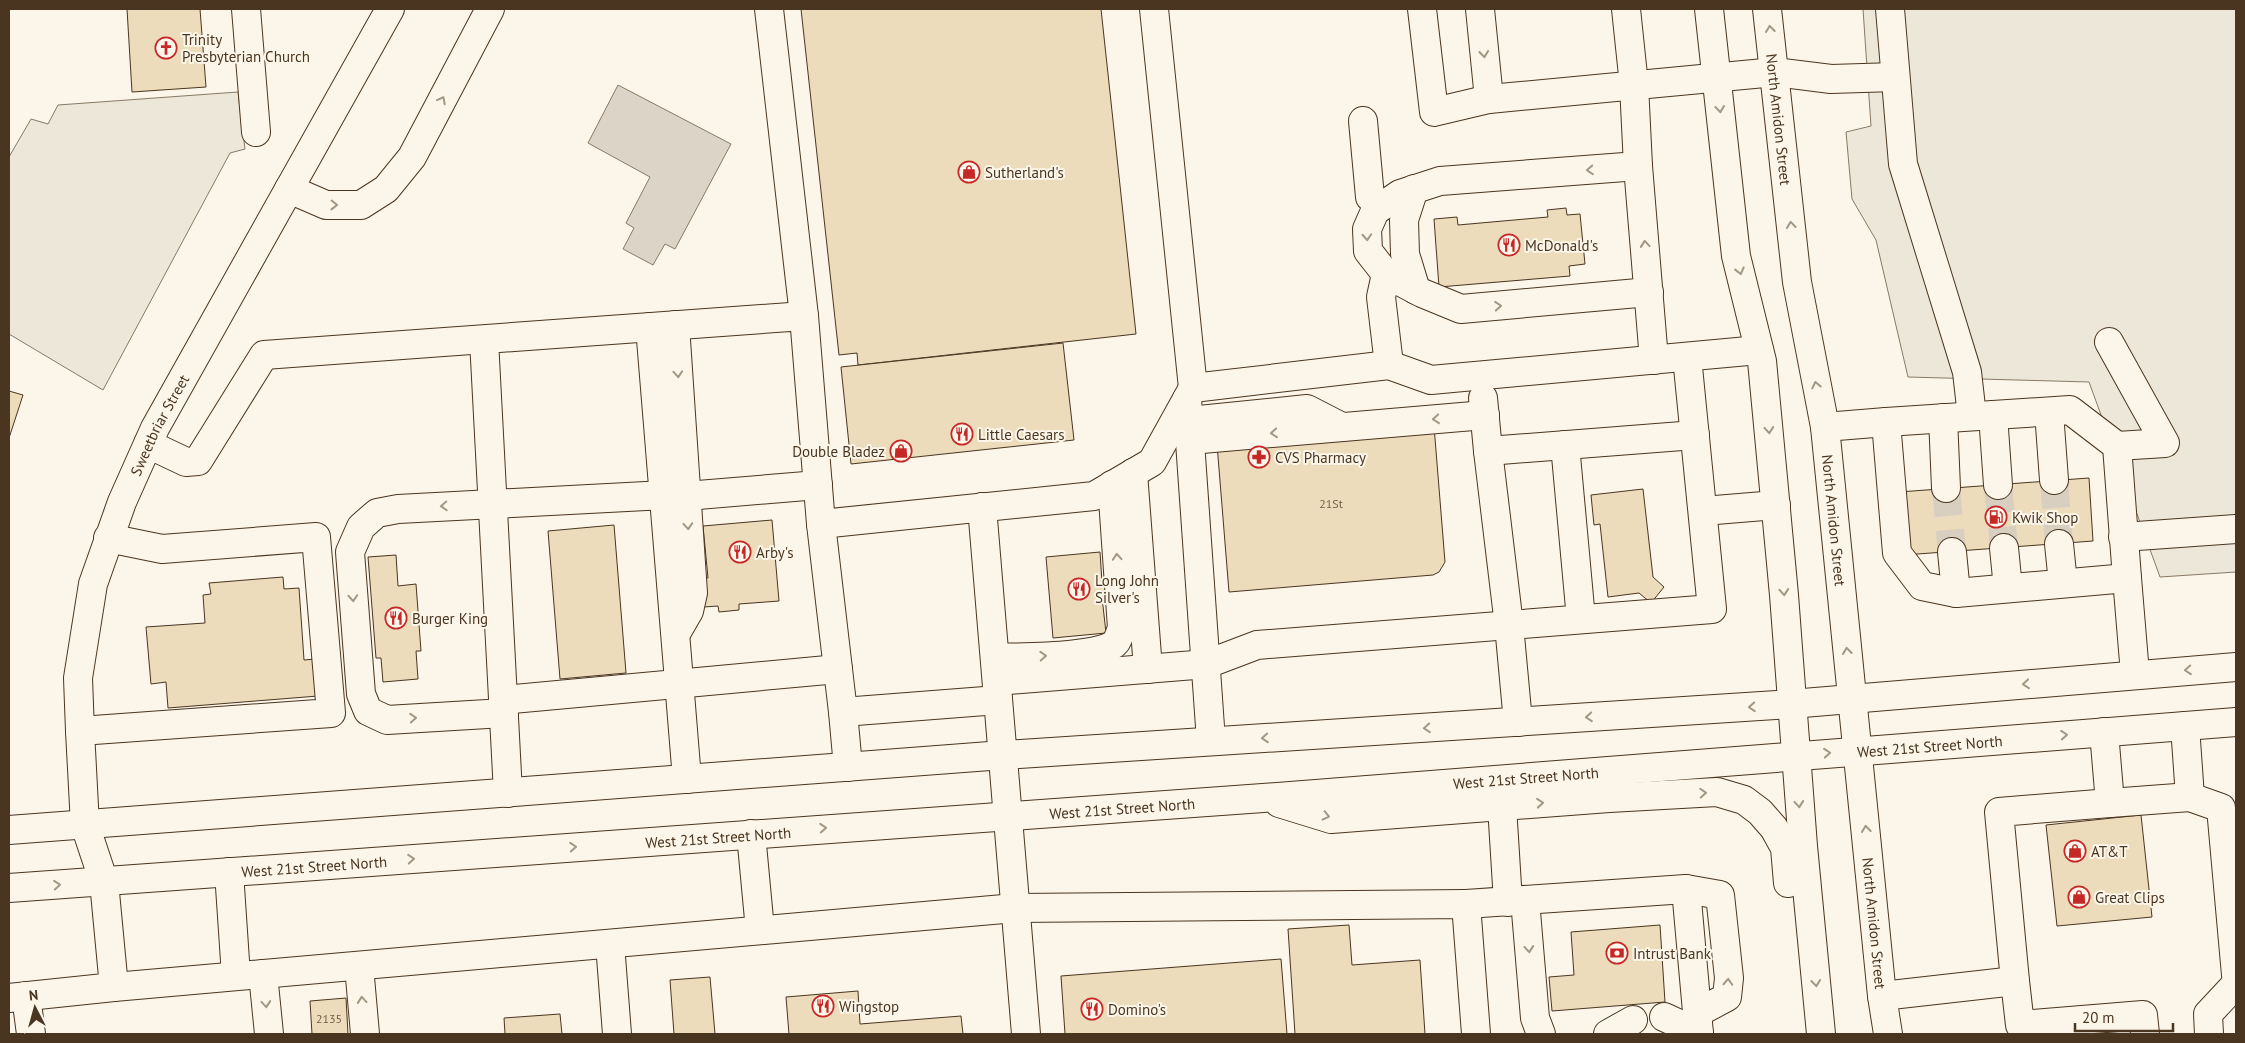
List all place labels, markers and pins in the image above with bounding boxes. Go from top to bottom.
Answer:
place label: Trinity Presbyterian Church [182,30,310,66]
church icon: Trinity Presbyterian Church [154,36,178,60]
shop icon: Sutherland's [957,160,981,184]
place label: Sutherland's [985,163,1064,182]
restaurant icon: McDonald's [1497,233,1521,257]
place label: McDonald's [1525,236,1598,255]
restaurant icon: Little Caesars [950,422,974,446]
place label: Little Caesars [978,425,1065,444]
shop icon: Double Bladez [889,439,913,463]
place label: Double Bladez [792,442,885,461]
pharmacy icon: CVS Pharmacy [1247,445,1271,469]
place label: CVS Pharmacy [1275,448,1366,467]
fuel station icon: Kwik Shop [1984,505,2008,529]
place label: Kwik Shop [2012,508,2078,527]
restaurant icon: Arby's [728,540,752,564]
place label: Arby's [756,543,793,562]
place label: Long John Silver's [1095,571,1159,607]
restaurant icon: Long John Silver's [1067,577,1091,601]
restaurant icon: Burger King [384,606,408,630]
place label: Burger King [412,609,488,628]
shop icon: AT&T [2063,839,2087,863]
place label: AT&T [2091,842,2128,861]
shop icon: Great Clips [2067,885,2091,909]
place label: Great Clips [2095,888,2165,907]
bank icon: Intrust Bank [1605,941,1629,965]
place label: Intrust Bank [1633,944,1712,963]
restaurant icon: Wingstop [811,994,835,1018]
place label: Wingstop [839,997,899,1016]
restaurant icon: Domino's [1080,997,1104,1021]
place label: Domino's [1108,1000,1166,1019]

